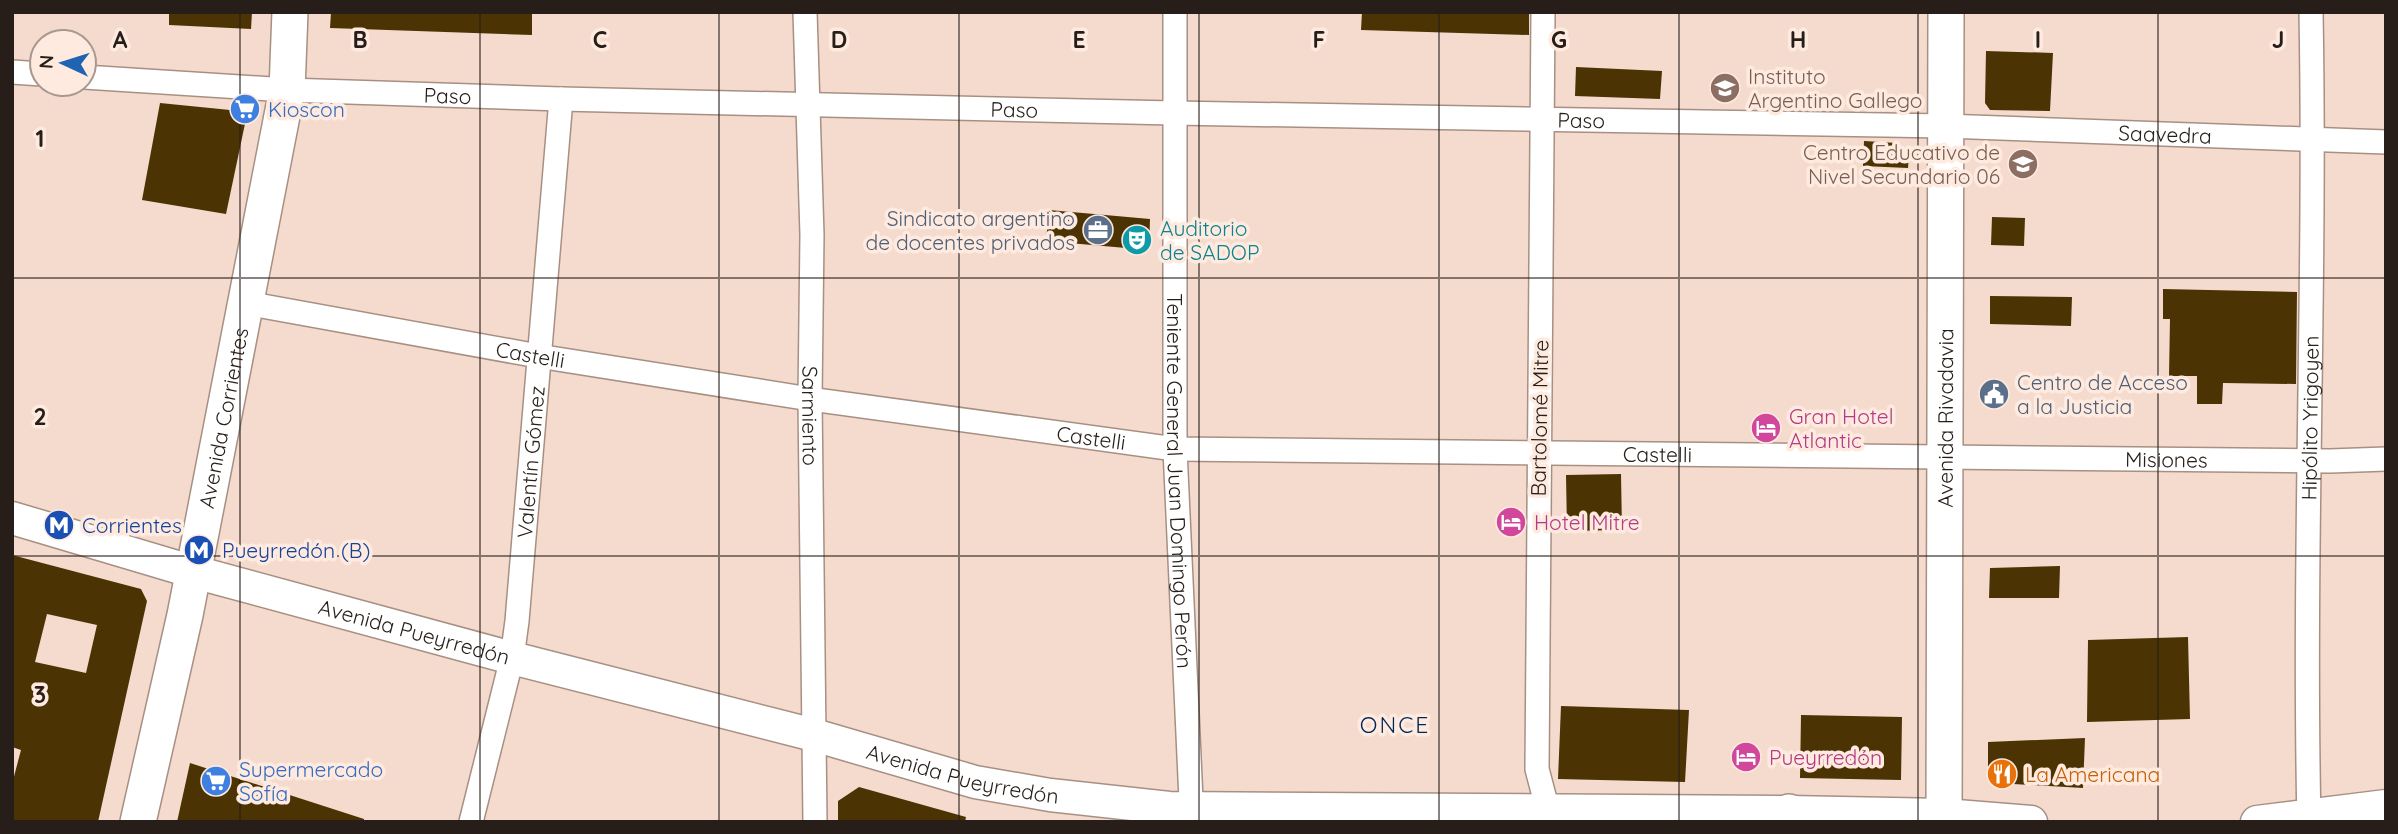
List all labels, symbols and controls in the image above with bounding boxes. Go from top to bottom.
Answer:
text: A [113,25,128,54]
text: B [352,25,368,54]
text: C [593,25,607,54]
text: D [831,25,847,54]
text: E [1072,25,1086,54]
text: F [1313,25,1325,54]
text: G [1551,25,1567,54]
text: H [1790,25,1806,54]
text: I [2035,25,2041,54]
text: J [2272,25,2284,54]
north arrow [28,28,98,98]
text: N [34,54,58,70]
place label: Instituto Argentino Gallego [1748,63,1922,113]
school or university icon: Instituto Argentino Gallego [1708,71,1742,105]
street label: Paso [423,81,472,109]
supermarket icon: Kioscon [228,92,262,126]
place label: Kioscon [268,96,345,122]
street label: Paso [990,96,1038,123]
street label: Paso [1557,106,1605,133]
street label: Saavedra [2118,119,2212,149]
text: 1 [36,124,44,153]
place label: Centro Educativo de Nivel Secundario 06 [1803,139,2000,189]
school or university icon: Centro Educativo de Nivel Secundario 06 [2006,147,2040,181]
place label: Sindicato argentino de docentes privados [866,205,1075,255]
office icon: Sindicato argentino de docentes privados [1081,213,1115,247]
place label: Auditorio de SADOP [1160,215,1259,265]
theatre icon: Auditorio de SADOP [1120,223,1154,257]
street label: Teniente General Juan Domingo Perón [1162,293,1198,669]
street label: Avenida Corrientes [193,325,254,511]
street label: Avenida Rivadavia [1932,328,1958,508]
street label: Hipólito Yrigoyen [2296,335,2324,501]
street label: Castelli [494,336,567,373]
street label: Bartolomé Mitre [1525,339,1553,497]
street label: Sarmiento [797,366,824,466]
place label: Centro de Acceso a la Justicia [2017,369,2188,419]
public building icon: Centro de Acceso a la Justicia [1977,377,2011,411]
street label: Valentín Gómez [511,385,550,539]
text: 2 [33,402,47,431]
place label: Gran Hotel Atlantic [1789,403,1894,453]
hotel icon: Gran Hotel Atlantic [1749,411,1783,445]
street label: Castelli [1055,420,1127,455]
street label: Castelli [1623,441,1692,467]
street label: Misiones [2125,446,2208,473]
hotel icon: Hotel Mitre [1494,505,1528,539]
metro station icon: Corrientes [42,508,76,542]
place label: Hotel Mitre [1534,509,1640,535]
place label: Corrientes [82,512,182,538]
metro station icon: Pueyrredón (B) [182,533,216,567]
place label: Pueyrredón (B) [222,537,370,563]
street label: Avenida Pueyrredón [316,593,513,670]
text: 3 [34,680,46,709]
district label: ONCE [1360,710,1430,739]
street label: Avenida Pueyrredón [864,738,1060,809]
hotel icon: Pueyrredón [1729,740,1763,774]
place label: Pueyrredón [1769,744,1882,770]
place label: Supermercado Sofía [239,756,383,806]
restaurant icon: La Americana [1985,757,2019,791]
place label: La Americana [2025,761,2160,787]
supermarket icon: Supermercado Sofía [199,764,233,798]

